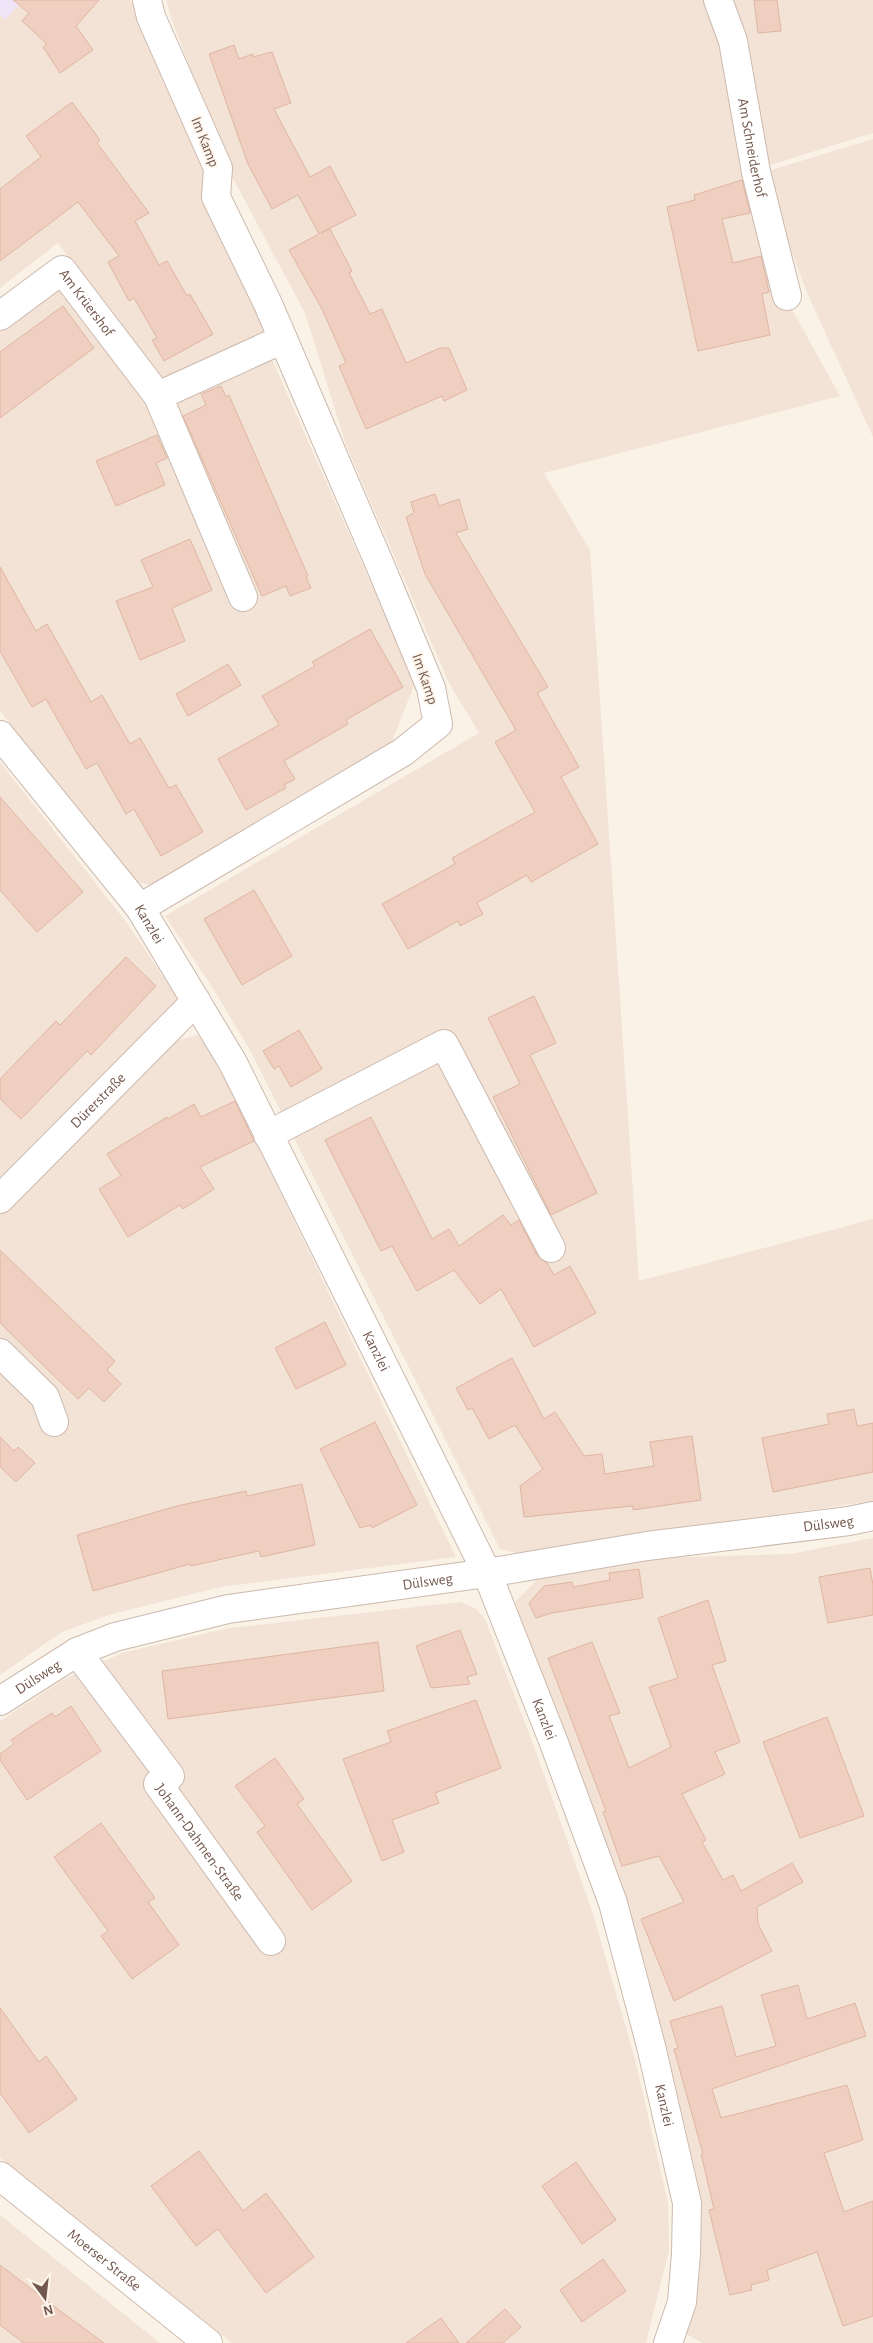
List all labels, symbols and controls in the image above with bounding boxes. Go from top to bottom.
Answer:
street label: Am Schneiderhof [736,97,770,200]
street label: Im Kamp [188,115,222,169]
street label: Am Krüershof [56,266,118,340]
street label: Im Kamp [409,652,441,706]
street label: Kanzlei [132,901,167,946]
street label: Dürerstraße [67,1070,128,1131]
street label: Kanzlei [360,1328,393,1374]
street label: Dülsweg [802,1513,856,1534]
street label: Dülsweg [401,1570,454,1592]
street label: Dülsweg [13,1657,64,1697]
street label: Kanzlei [530,1696,559,1742]
street label: Johann-Dahmen-Straße [153,1781,247,1903]
street label: Kanzlei [652,2083,677,2128]
street label: Moerser Straße [65,2226,144,2294]
north arrow [20,2273,70,2323]
text: N [42,2302,55,2318]

